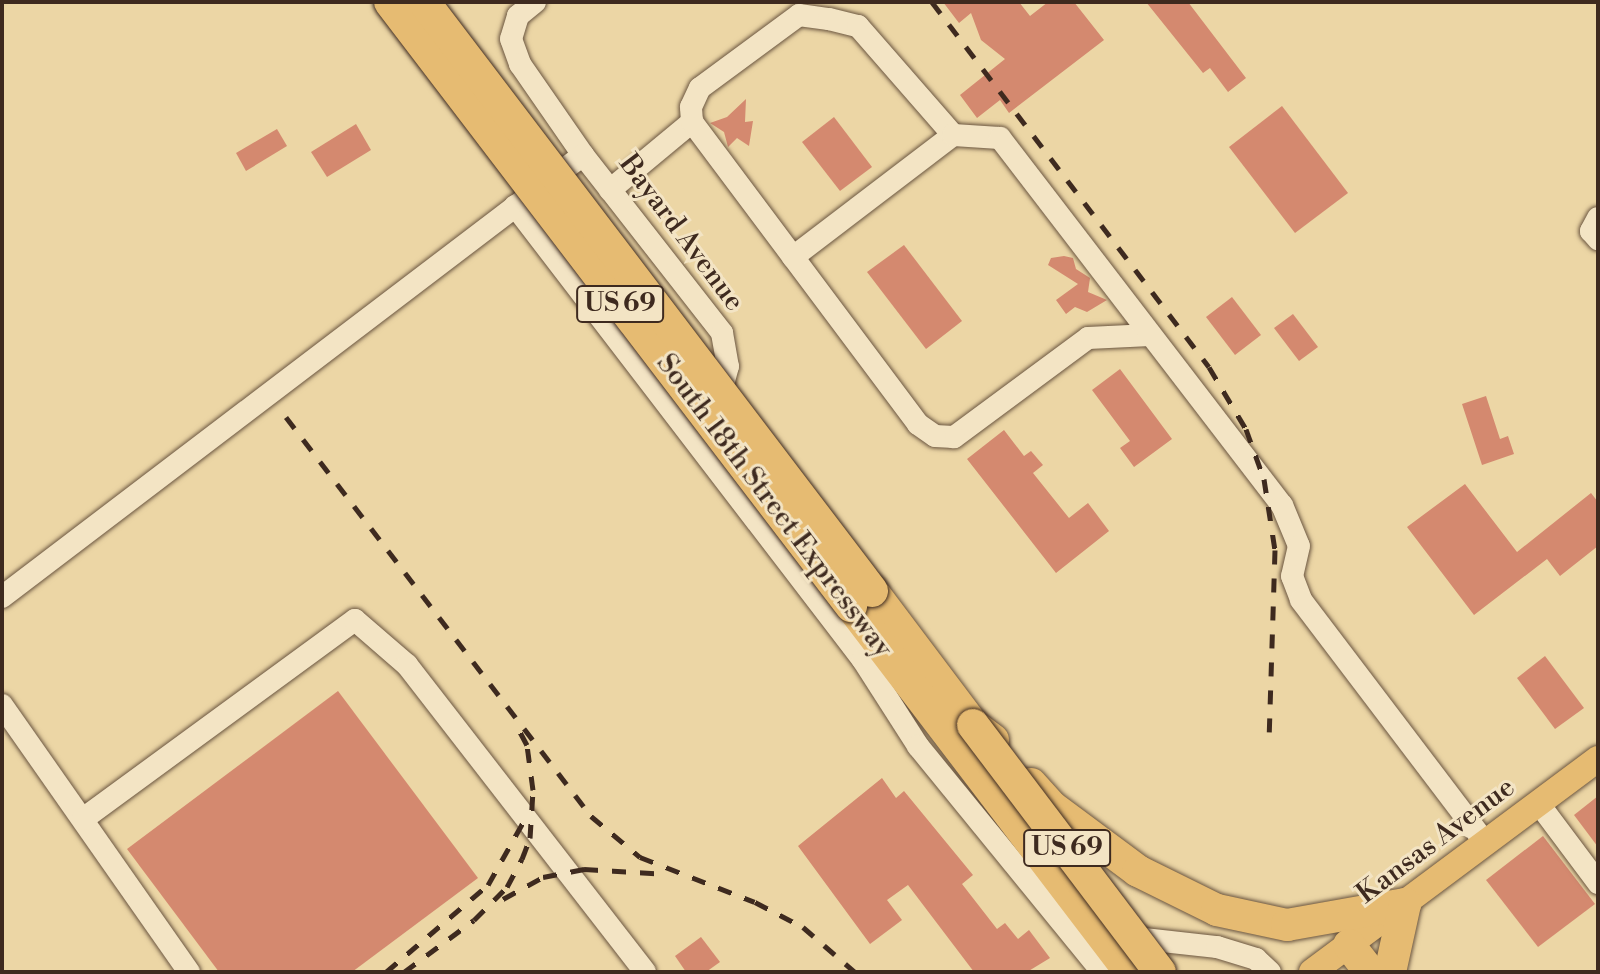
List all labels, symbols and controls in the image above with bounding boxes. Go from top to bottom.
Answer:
street label: Bayard Avenue [611,148,751,318]
road number: US 69 [576,282,664,326]
street label: South 18th Street Expressway [649,348,899,664]
street label: Kansas Avenue [1350,771,1522,911]
road number: US 69 [1023,826,1111,870]

